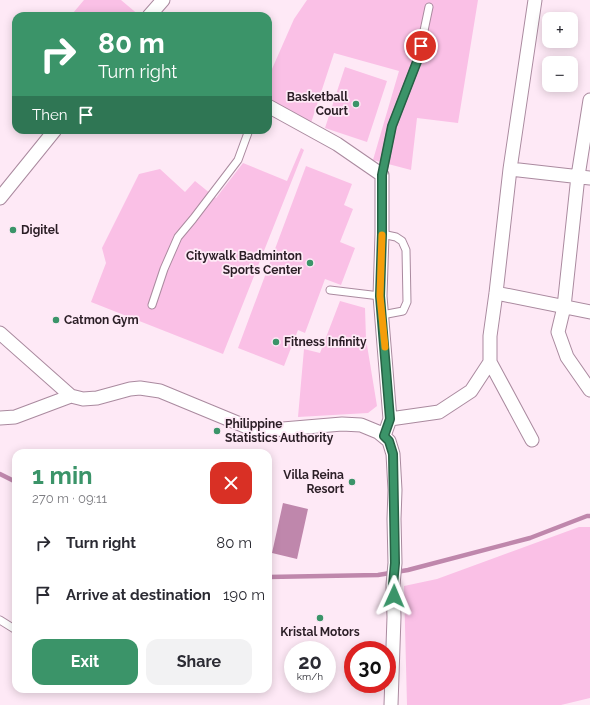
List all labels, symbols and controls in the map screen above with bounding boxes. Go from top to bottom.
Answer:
map controls [542,12,578,92]
button: + [542,12,578,48]
text: 80 m [98,27,165,60]
icon: right [32,28,84,80]
pin [404,29,438,63]
icon: arrive [410,35,432,57]
button: − [542,56,578,92]
text: Turn right [98,61,177,82]
place label: Basketball Court [287,90,348,118]
marker: Basketball Court [351,99,361,109]
icon: arrive [75,104,97,126]
text: Then [32,106,67,124]
place label: Digitel [21,223,59,237]
marker: Digitel [8,225,18,235]
place label: Citywalk Badminton Sports Center [186,249,302,277]
marker: Citywalk Badminton Sports Center [305,258,315,268]
place label: Catmon Gym [64,313,139,327]
marker: Catmon Gym [51,315,61,325]
place label: Fitness Infinity [284,335,367,349]
marker: Fitness Infinity [271,337,281,347]
place label: Philippine Statistics Authority [225,417,334,445]
marker: Philippine Statistics Authority [212,426,222,436]
text: 1 min [32,461,93,490]
button: close [210,462,252,504]
place label: Villa Reina Resort [283,468,344,496]
marker: Villa Reina Resort [347,477,357,487]
text: 270 m · 09:11 [32,491,107,506]
icon: right [32,532,54,554]
text: Turn right [66,534,136,552]
text: 80 m [216,534,252,552]
position arrow [373,575,415,617]
icon: arrive [32,584,54,606]
text: Arrive at destination [66,586,211,604]
text: 190 m [223,586,265,604]
marker: Kristal Motors [315,613,325,623]
place label: Kristal Motors [280,625,360,639]
button: Exit [32,639,138,685]
button: Share [146,639,252,685]
speed limit sign: 30 [344,641,396,693]
text: 20 [298,650,322,674]
text: km/h [297,671,323,682]

